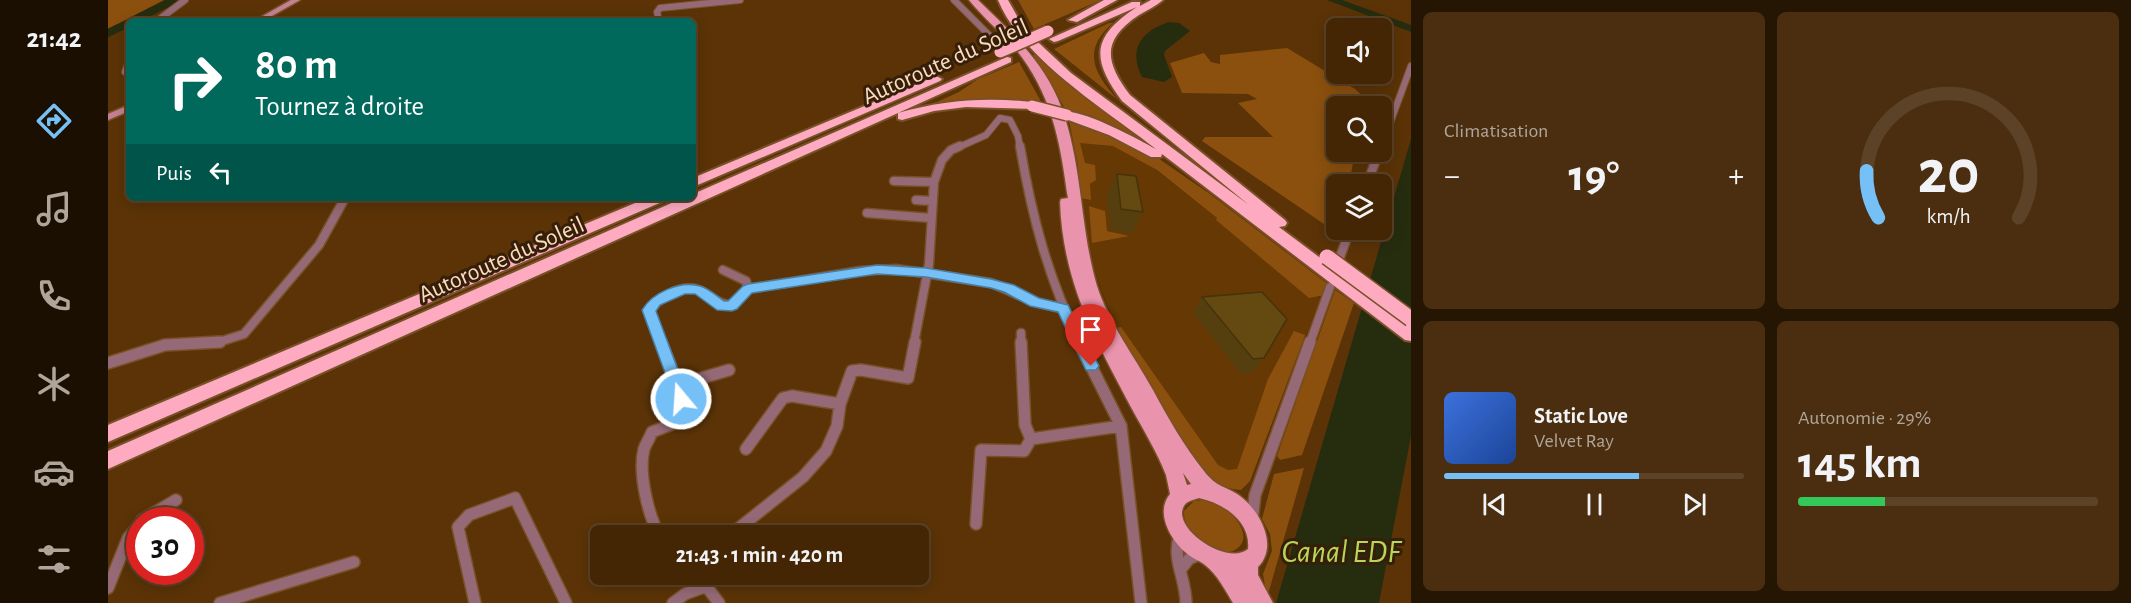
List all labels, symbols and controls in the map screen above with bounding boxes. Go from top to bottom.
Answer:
street label: Autoroute du Soleil [859,15,1032,109]
map controls [1326,18,1392,240]
button: sound [1326,18,1392,84]
text: 21:42 [27,25,81,52]
icon: right [156,42,234,120]
text: 80 m [255,44,338,86]
text: Tournez à droite [255,93,424,120]
button: search [1326,96,1392,162]
icon: directions [33,100,75,142]
text: Climatisation [1444,121,1548,141]
text: 20 [1917,142,1979,204]
text: 19° [1568,154,1620,199]
icon: left [204,156,237,189]
text: − [1444,160,1460,193]
text: + [1728,160,1744,193]
text: Puis [156,162,192,184]
button: layers [1326,174,1392,240]
icon: music [33,188,75,230]
text: km/h [1926,206,1970,227]
street label: Autoroute du Soleil [415,213,588,307]
icon: phone [33,275,75,317]
pin [1065,304,1116,366]
icon: arrive [1074,313,1107,346]
icon: climate [33,363,75,405]
position arrow [649,367,713,431]
text: Static Love [1534,405,1628,427]
text: Autonomie · 29% [1798,408,1931,428]
text: Velvet Ray [1534,431,1614,451]
text: 145 km [1798,441,1922,486]
icon: car [33,451,75,493]
icon: previous [1478,488,1511,521]
icon: pause [1578,488,1611,521]
icon: next [1678,488,1711,521]
speed limit sign: 30 [126,507,204,585]
water label: Canal EDF [1282,536,1403,568]
icon: filters [33,538,75,580]
text: 21:43 · 1 min · 420 m [676,544,843,566]

